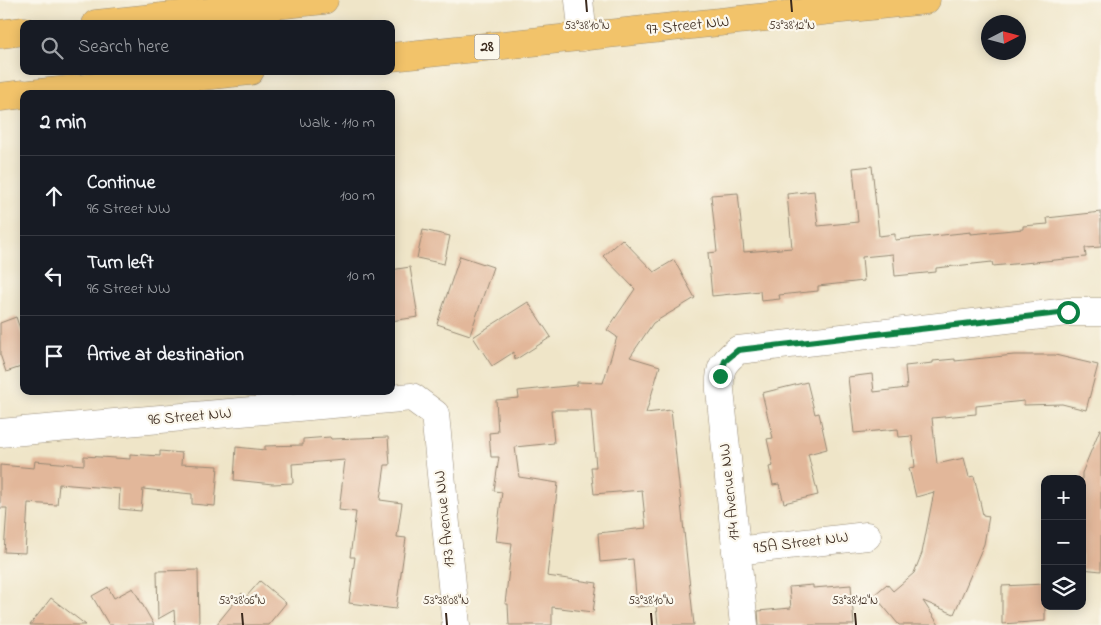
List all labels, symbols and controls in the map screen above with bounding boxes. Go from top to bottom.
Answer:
street label: 97 Street NW [646,10,730,42]
north arrow [981,15,1026,60]
text: 53°38'10"N [564,17,610,35]
text: 53°38'12"N [769,17,815,35]
search box [20,20,395,75]
icon: search [38,34,66,62]
text: Search here [78,34,169,61]
road number: 28 [474,34,500,60]
text: 2 min [40,108,86,138]
text: Walk · 110 m [299,111,375,135]
text: Continue [87,170,155,197]
icon: ahead [40,182,68,210]
text: 100 m [340,184,375,208]
text: 96 Street NW [87,197,170,221]
text: Turn left [87,250,154,277]
icon: left [40,262,68,290]
text: 10 m [347,264,375,288]
text: 96 Street NW [87,277,170,301]
route start [1057,301,1080,324]
icon: arrive [40,342,68,370]
text: Arrive at destination [87,342,244,369]
route end [709,365,732,388]
street label: 96 Street NW [147,401,233,433]
street label: 174 Avenue NW [713,442,747,542]
street label: 173 Avenue NW [428,469,462,569]
map controls [1041,475,1086,610]
button: + [1041,475,1086,520]
button: − [1041,520,1086,565]
street label: 95A Street NW [752,525,850,561]
button: layers [1041,565,1086,610]
text: 53°38'06"N [218,592,266,610]
text: 53°38'08"N [423,592,469,610]
text: 53°38'10"N [628,592,674,610]
text: 53°38'12"N [832,592,878,610]

